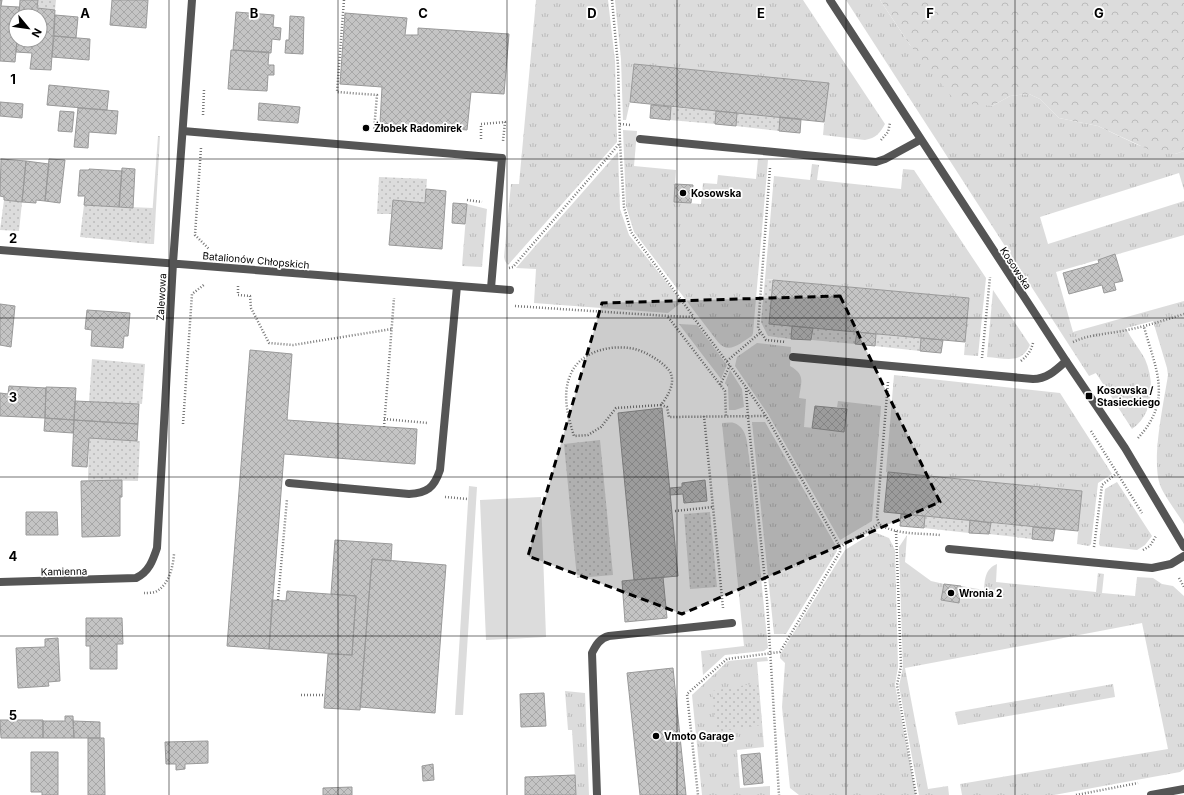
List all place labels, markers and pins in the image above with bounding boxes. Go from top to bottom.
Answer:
place label: Żłobek Radomirek [374,121,462,134]
marker: Żłobek Radomirek [361,123,371,133]
place label: Kosowska [691,187,741,199]
marker: Kosowska [678,188,688,198]
place label: Kosowska / Stasieckiego [1097,384,1160,409]
marker: Kosowska / Stasieckiego [1084,391,1094,401]
place label: Wronia 2 [959,587,1002,599]
marker: Wronia 2 [946,588,956,598]
place label: Vmoto Garage [664,730,734,743]
marker: Vmoto Garage [651,731,661,741]

